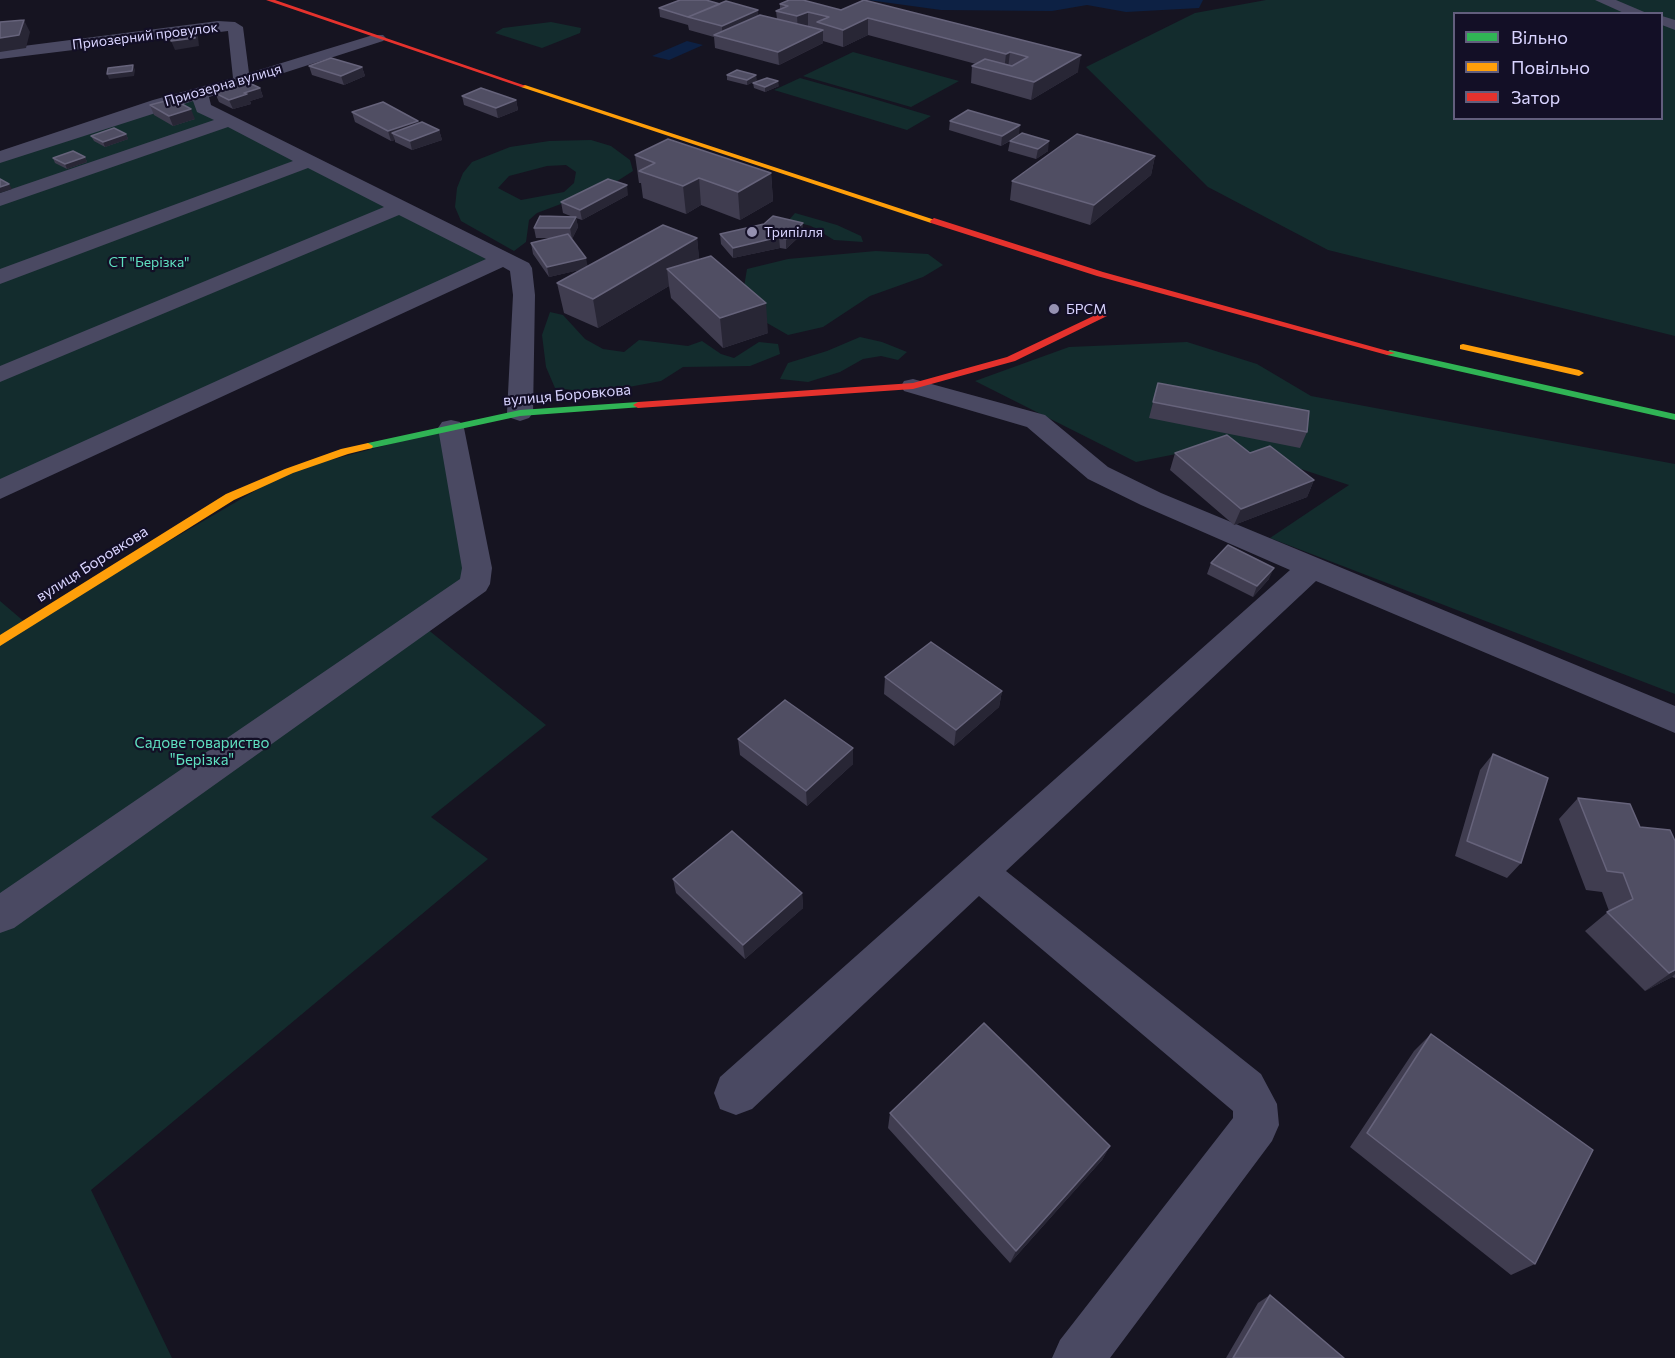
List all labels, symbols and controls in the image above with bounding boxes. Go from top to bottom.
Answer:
legend [1453,12,1663,120]
street label: Приозерний провулок [71,19,219,53]
text: Вільно [1511,26,1568,48]
text: Повільно [1511,56,1590,78]
street label: Приозерна вулиця [163,60,283,110]
text: Затор [1511,86,1560,108]
place label: Трипілля [764,224,823,240]
marker: Трипілля [745,225,759,239]
park label: СТ "Берізка" [108,254,190,270]
place label: БРСМ [1066,301,1107,317]
marker: БРСМ [1047,302,1061,316]
street label: вулиця Боровкова [502,380,632,410]
street label: вулиця Боровкова [33,522,151,606]
park label: Садове товариство "Берізка" [135,734,269,769]

